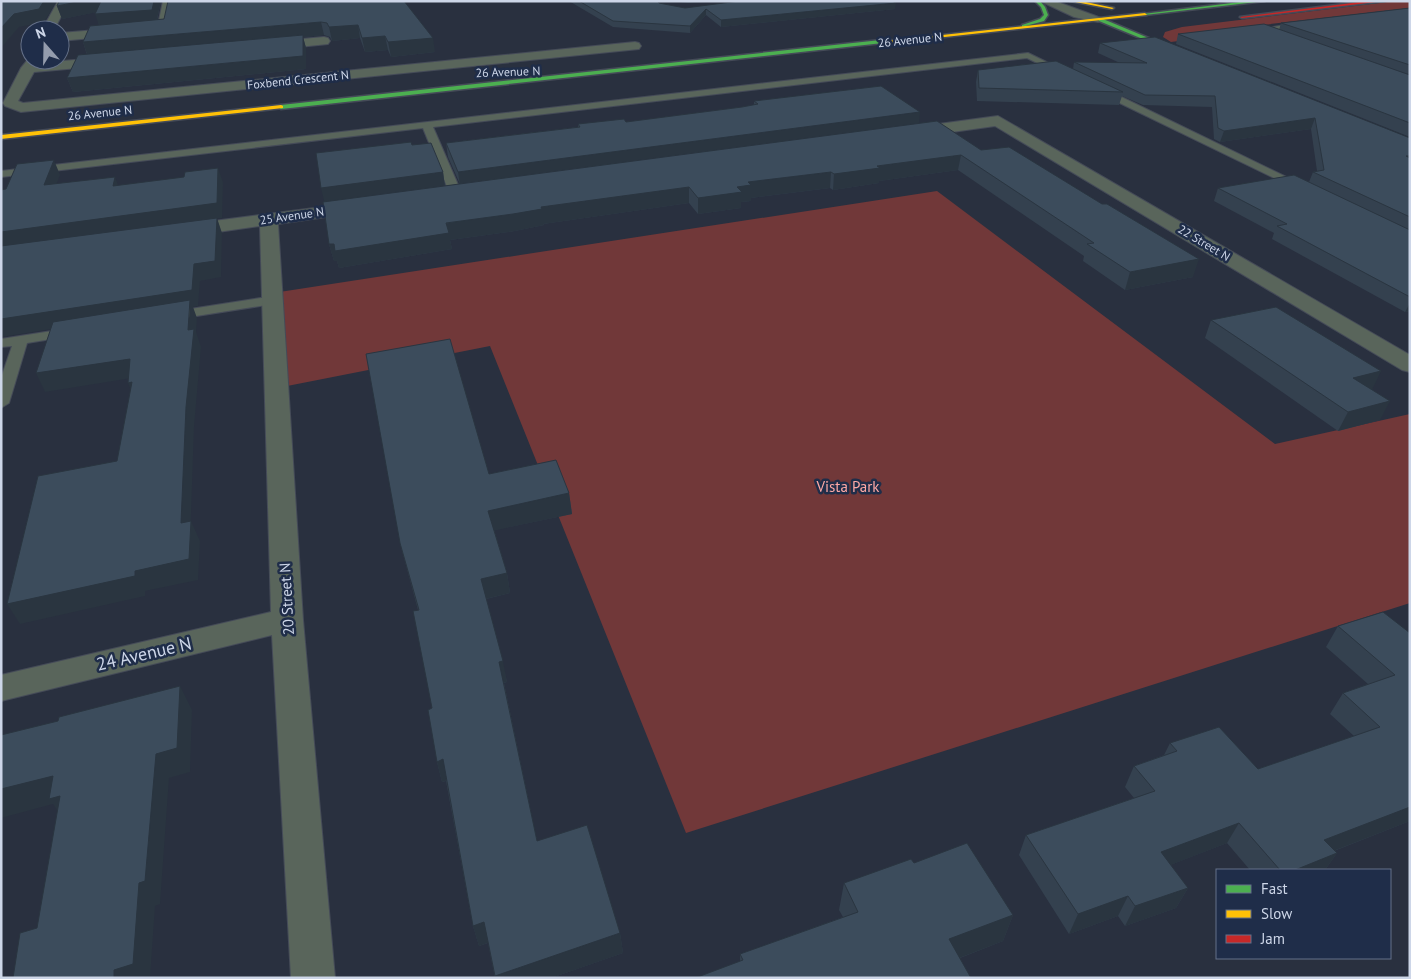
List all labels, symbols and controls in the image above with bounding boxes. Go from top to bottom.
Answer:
north arrow [20,20,70,70]
text: N [33,23,48,43]
street label: 26 Avenue N [877,29,943,50]
street label: 26 Avenue N [475,63,541,80]
street label: Foxbend Crescent N [246,67,350,92]
street label: 26 Avenue N [67,102,133,123]
street label: 25 Avenue N [259,204,325,227]
street label: 22 Street N [1175,221,1233,264]
park label: Vista Park [816,477,880,496]
street label: 20 Street N [275,562,298,636]
street label: 24 Avenue N [94,631,194,676]
legend [1216,869,1391,959]
text: Fast [1261,879,1288,898]
text: Slow [1261,904,1292,923]
text: Jam [1260,929,1285,948]

